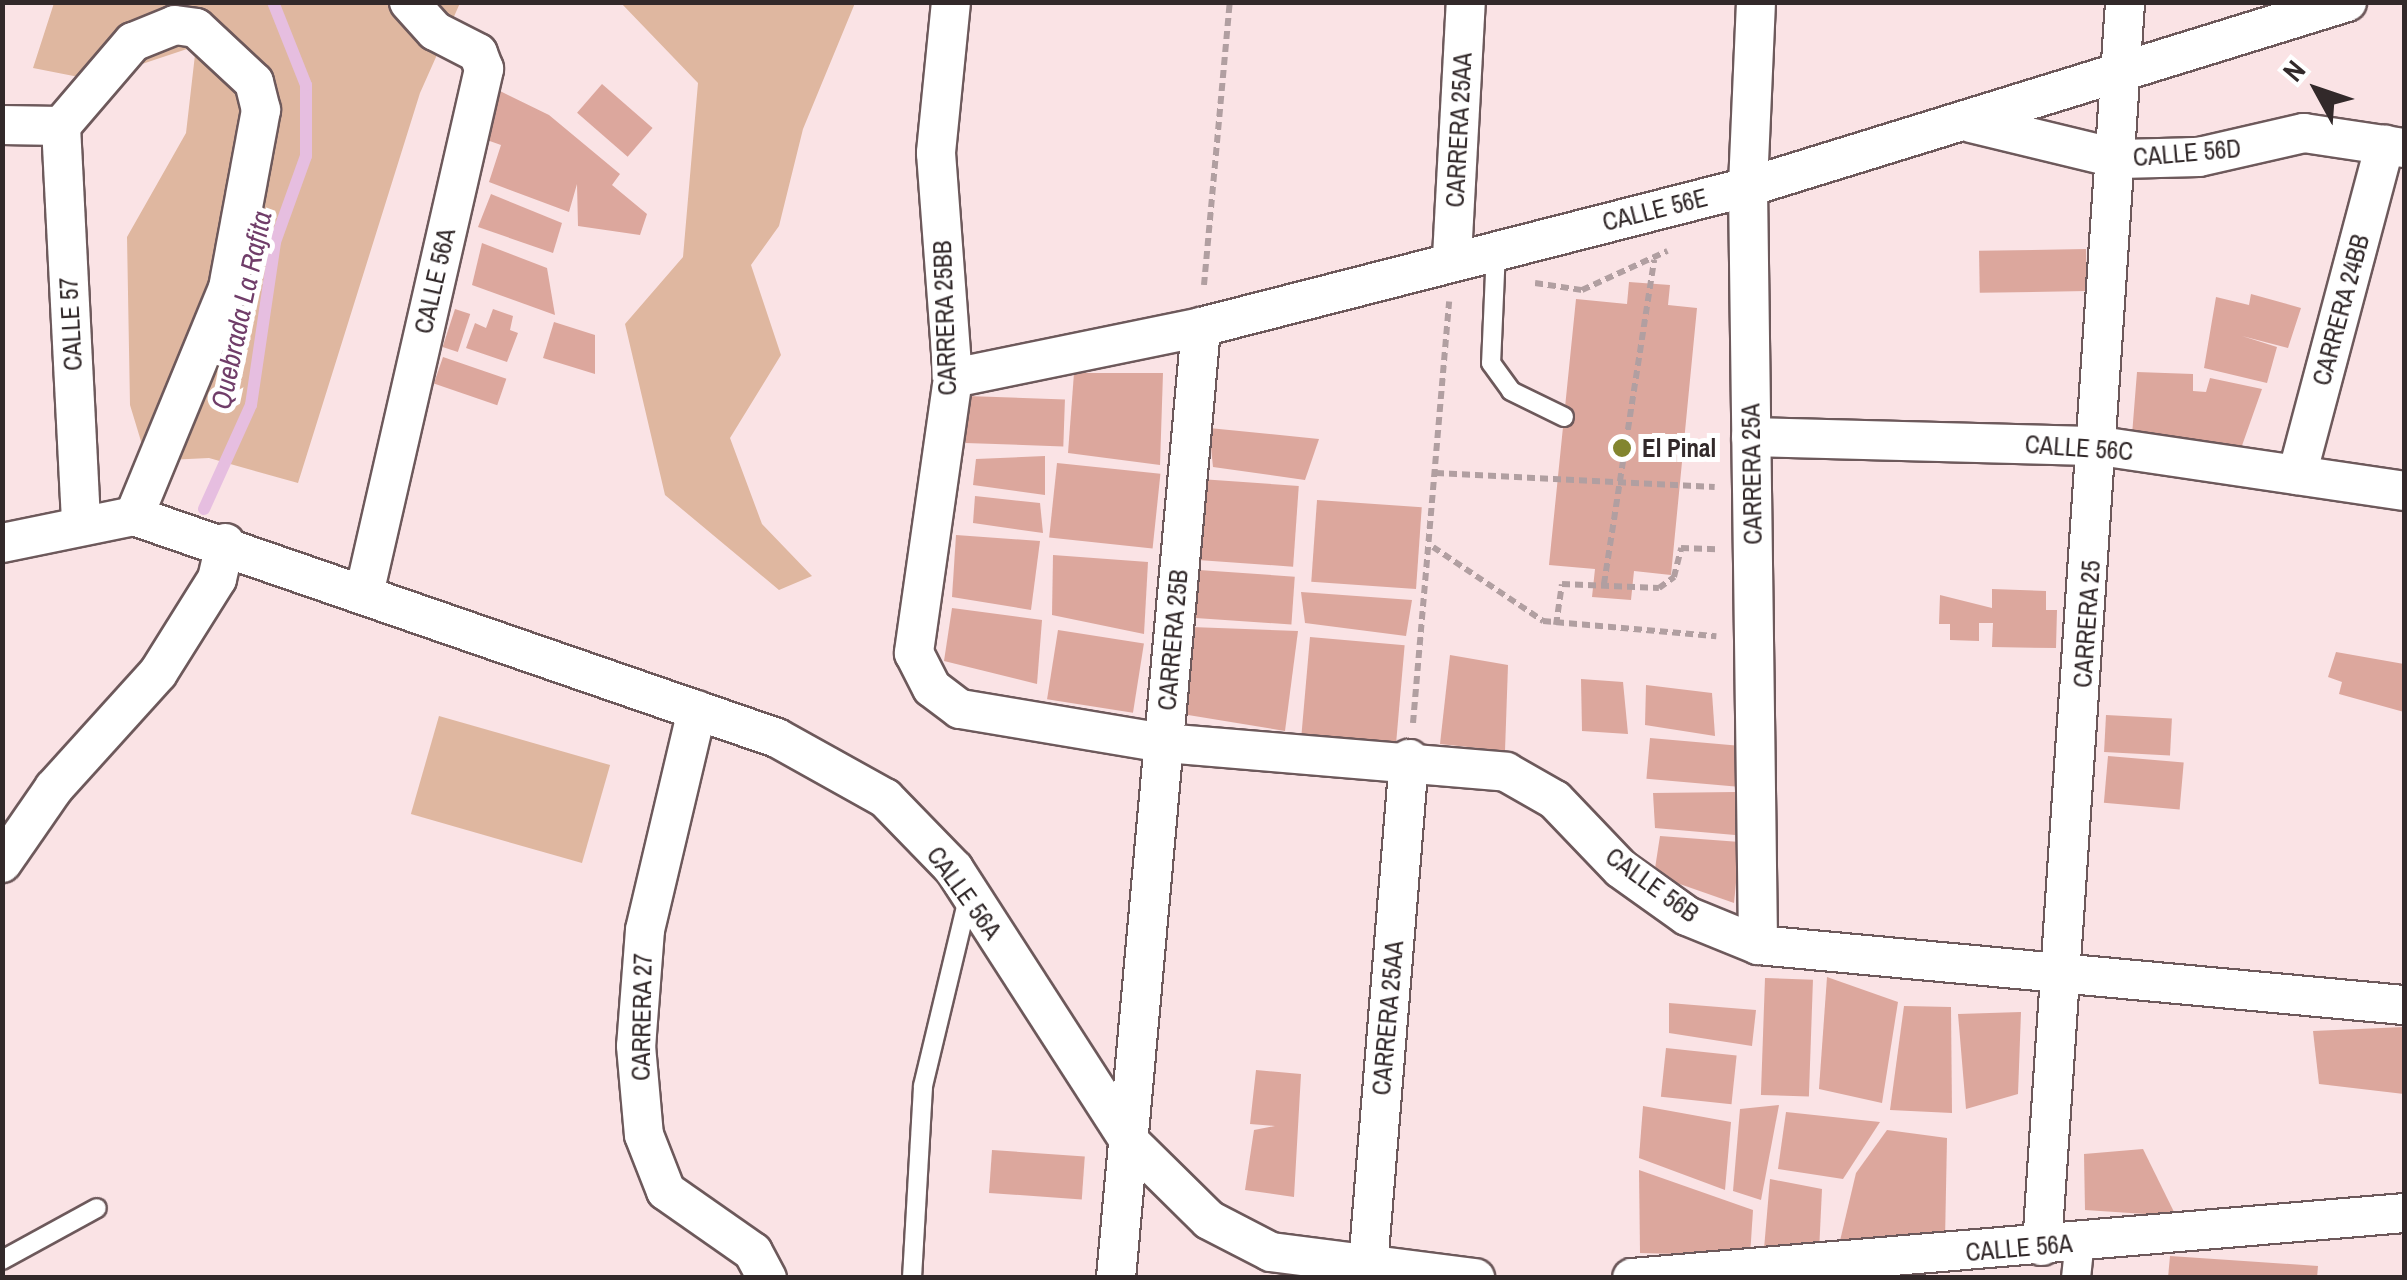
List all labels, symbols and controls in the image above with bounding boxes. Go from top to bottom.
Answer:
north arrow [2267,40,2367,140]
street label: CARRERA 25AA [1440,51,1478,209]
text: N [2274,52,2314,89]
street label: CALLE 56D [2132,133,2242,173]
street label: CALLE 56E [1599,182,1711,238]
water label: Quebrada La Rafita [204,208,278,412]
street label: CALLE 56A [408,225,462,337]
street label: CARRERA 24BB [2306,231,2376,389]
street label: CARRERA 25BB [927,239,963,397]
street label: CALLE 57 [54,277,88,371]
street label: CARRERA 25A [1736,403,1768,545]
street label: CALLE 56C [2024,429,2134,467]
place label: El Pinal [1642,433,1716,463]
marker: El Pinal [1611,437,1633,459]
street label: CARRERA 25 [2068,559,2106,689]
street label: CARRERA 25B [1152,568,1194,712]
street label: CALLE 56A [920,841,1008,945]
street label: CALLE 56B [1600,841,1704,929]
street label: CARRERA 25AA [1366,939,1410,1097]
street label: CARRERA 27 [626,952,658,1082]
street label: CALLE 56A [1964,1228,2074,1268]

